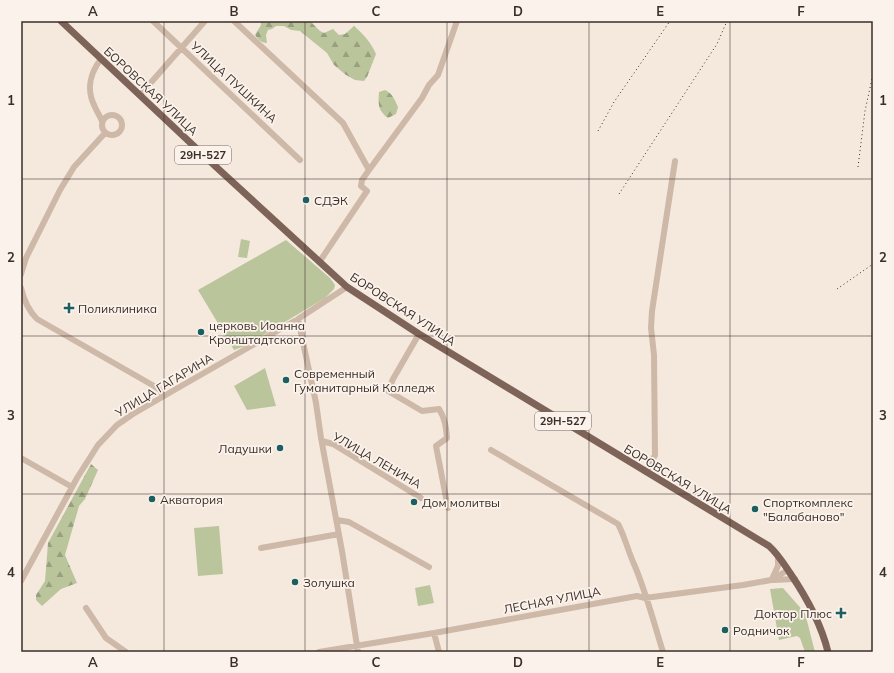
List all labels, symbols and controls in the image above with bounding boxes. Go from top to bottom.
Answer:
text: A [88,3,98,19]
text: B [230,3,239,19]
text: C [372,3,381,19]
text: D [513,3,523,19]
text: E [656,3,664,19]
text: F [797,3,805,19]
street label: УЛИЦА ПУШКИНА [187,37,280,126]
street label: БОРОВСКАЯ УЛИЦА [101,44,201,139]
text: 1 [7,92,15,108]
text: 1 [879,92,887,108]
road number: 29Н-527 [175,146,231,164]
place label: СДЭК [314,193,348,208]
marker: СДЭК [301,195,311,205]
text: 2 [7,249,15,265]
text: 2 [879,249,887,265]
street label: БОРОВСКАЯ УЛИЦА [347,269,459,349]
place label: Поликлиника [78,301,157,316]
marker: Поликлиника [63,302,75,314]
place label: церковь Иоанна Кронштадтского [209,318,305,347]
marker: церковь Иоанна Кронштадтского [196,327,206,337]
street label: УЛИЦА ГАГАРИНА [112,350,216,421]
place label: Современный Гуманитарный Колледж [294,366,435,395]
marker: Современный Гуманитарный Колледж [281,375,291,385]
text: 3 [7,407,15,423]
text: 3 [879,407,887,423]
road number: 29Н-527 [535,412,591,430]
street label: УЛИЦА ЛЕНИНА [329,428,424,492]
place label: Ладушки [218,441,272,456]
street label: БОРОВСКАЯ УЛИЦА [621,441,735,517]
marker: Ладушки [275,443,285,453]
place label: Акватория [160,492,223,507]
marker: Акватория [147,494,157,504]
place label: Дом молитвы [422,495,500,510]
place label: Спорткомплекс "Балабаново" [763,495,853,524]
marker: Дом молитвы [409,497,419,507]
marker: Спорткомплекс "Балабаново" [750,504,760,514]
text: 4 [7,564,15,580]
text: 4 [879,564,887,580]
place label: Золушка [303,575,355,590]
marker: Золушка [290,577,300,587]
street label: ЛЕСНАЯ УЛИЦА [502,583,602,617]
place label: Доктор Плюс [754,606,832,621]
marker: Доктор Плюс [835,607,847,619]
place label: Родничок [733,623,790,638]
marker: Родничок [720,625,730,635]
text: A [88,654,98,670]
text: B [230,654,239,670]
text: C [372,654,381,670]
text: D [513,654,523,670]
text: E [656,654,664,670]
text: F [797,654,805,670]

